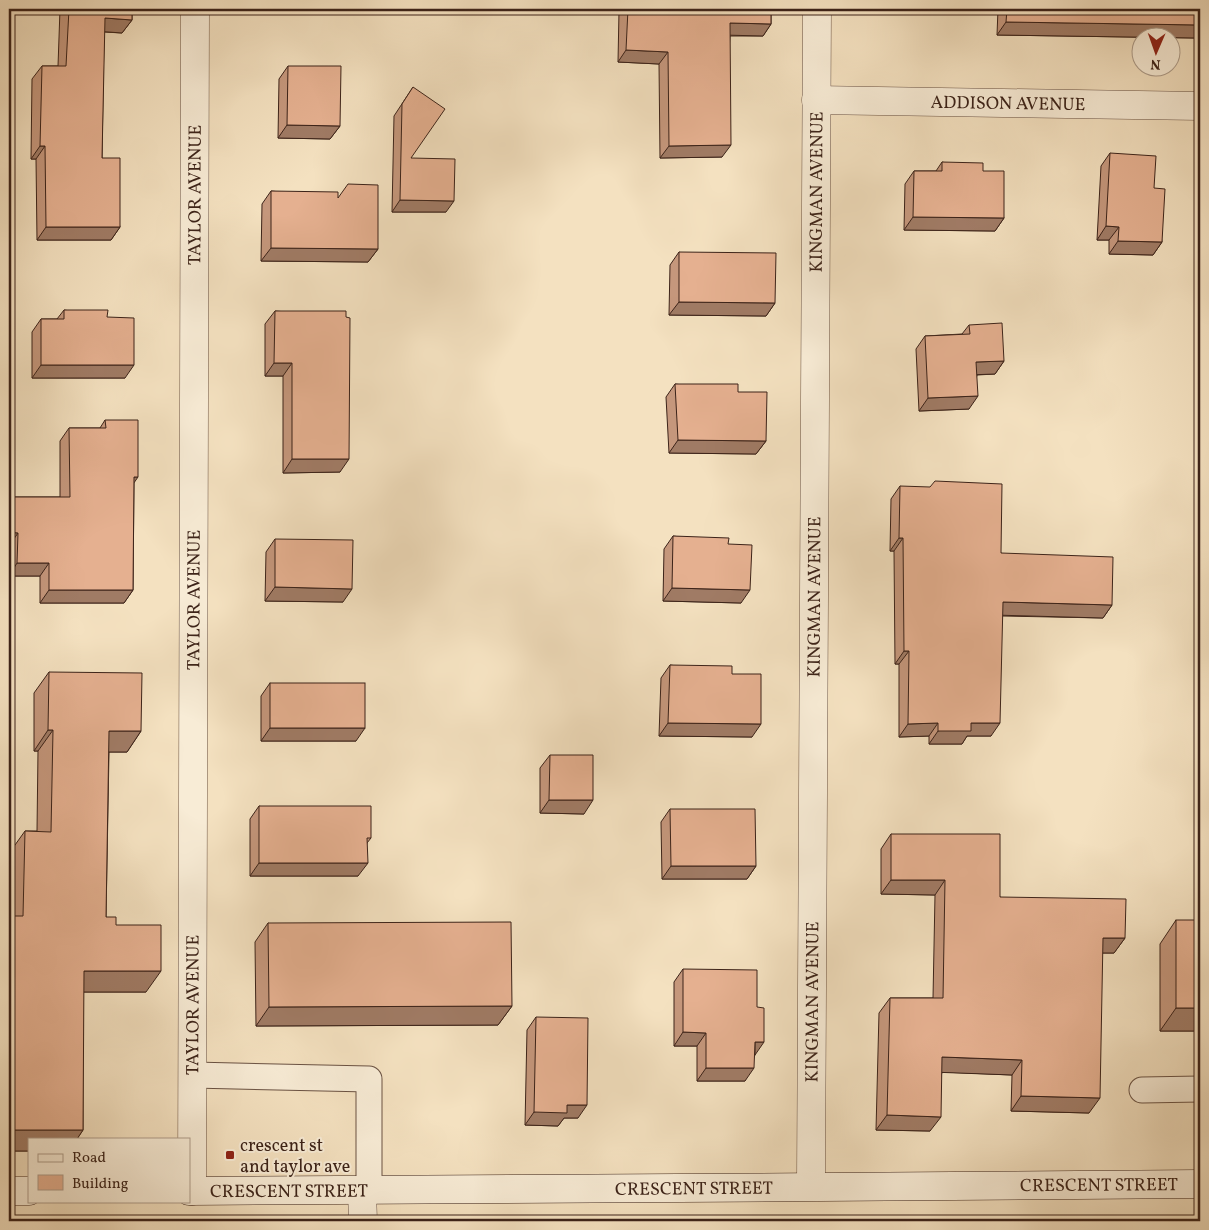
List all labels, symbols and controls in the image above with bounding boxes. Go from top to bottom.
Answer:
north arrow [1132,28,1182,78]
text: N [1150,54,1161,73]
street label: ADDISON AVENUE [930,91,1086,118]
street label: KINGMAN AVENUE [805,111,830,273]
street label: TAYLOR AVENUE [183,125,209,265]
street label: KINGMAN AVENUE [803,516,828,678]
street label: TAYLOR AVENUE [182,530,208,670]
street label: KINGMAN AVENUE [801,921,826,1083]
street label: TAYLOR AVENUE [181,935,207,1075]
place label: crescent st and taylor ave [240,1134,350,1180]
legend [28,1138,190,1202]
text: Road [72,1148,106,1169]
marker: crescent st and taylor ave [224,1149,236,1161]
street label: CRESCENT STREET [1020,1173,1178,1199]
text: Building [72,1174,129,1195]
street label: CRESCENT STREET [615,1177,774,1203]
street label: CRESCENT STREET [210,1180,368,1205]

